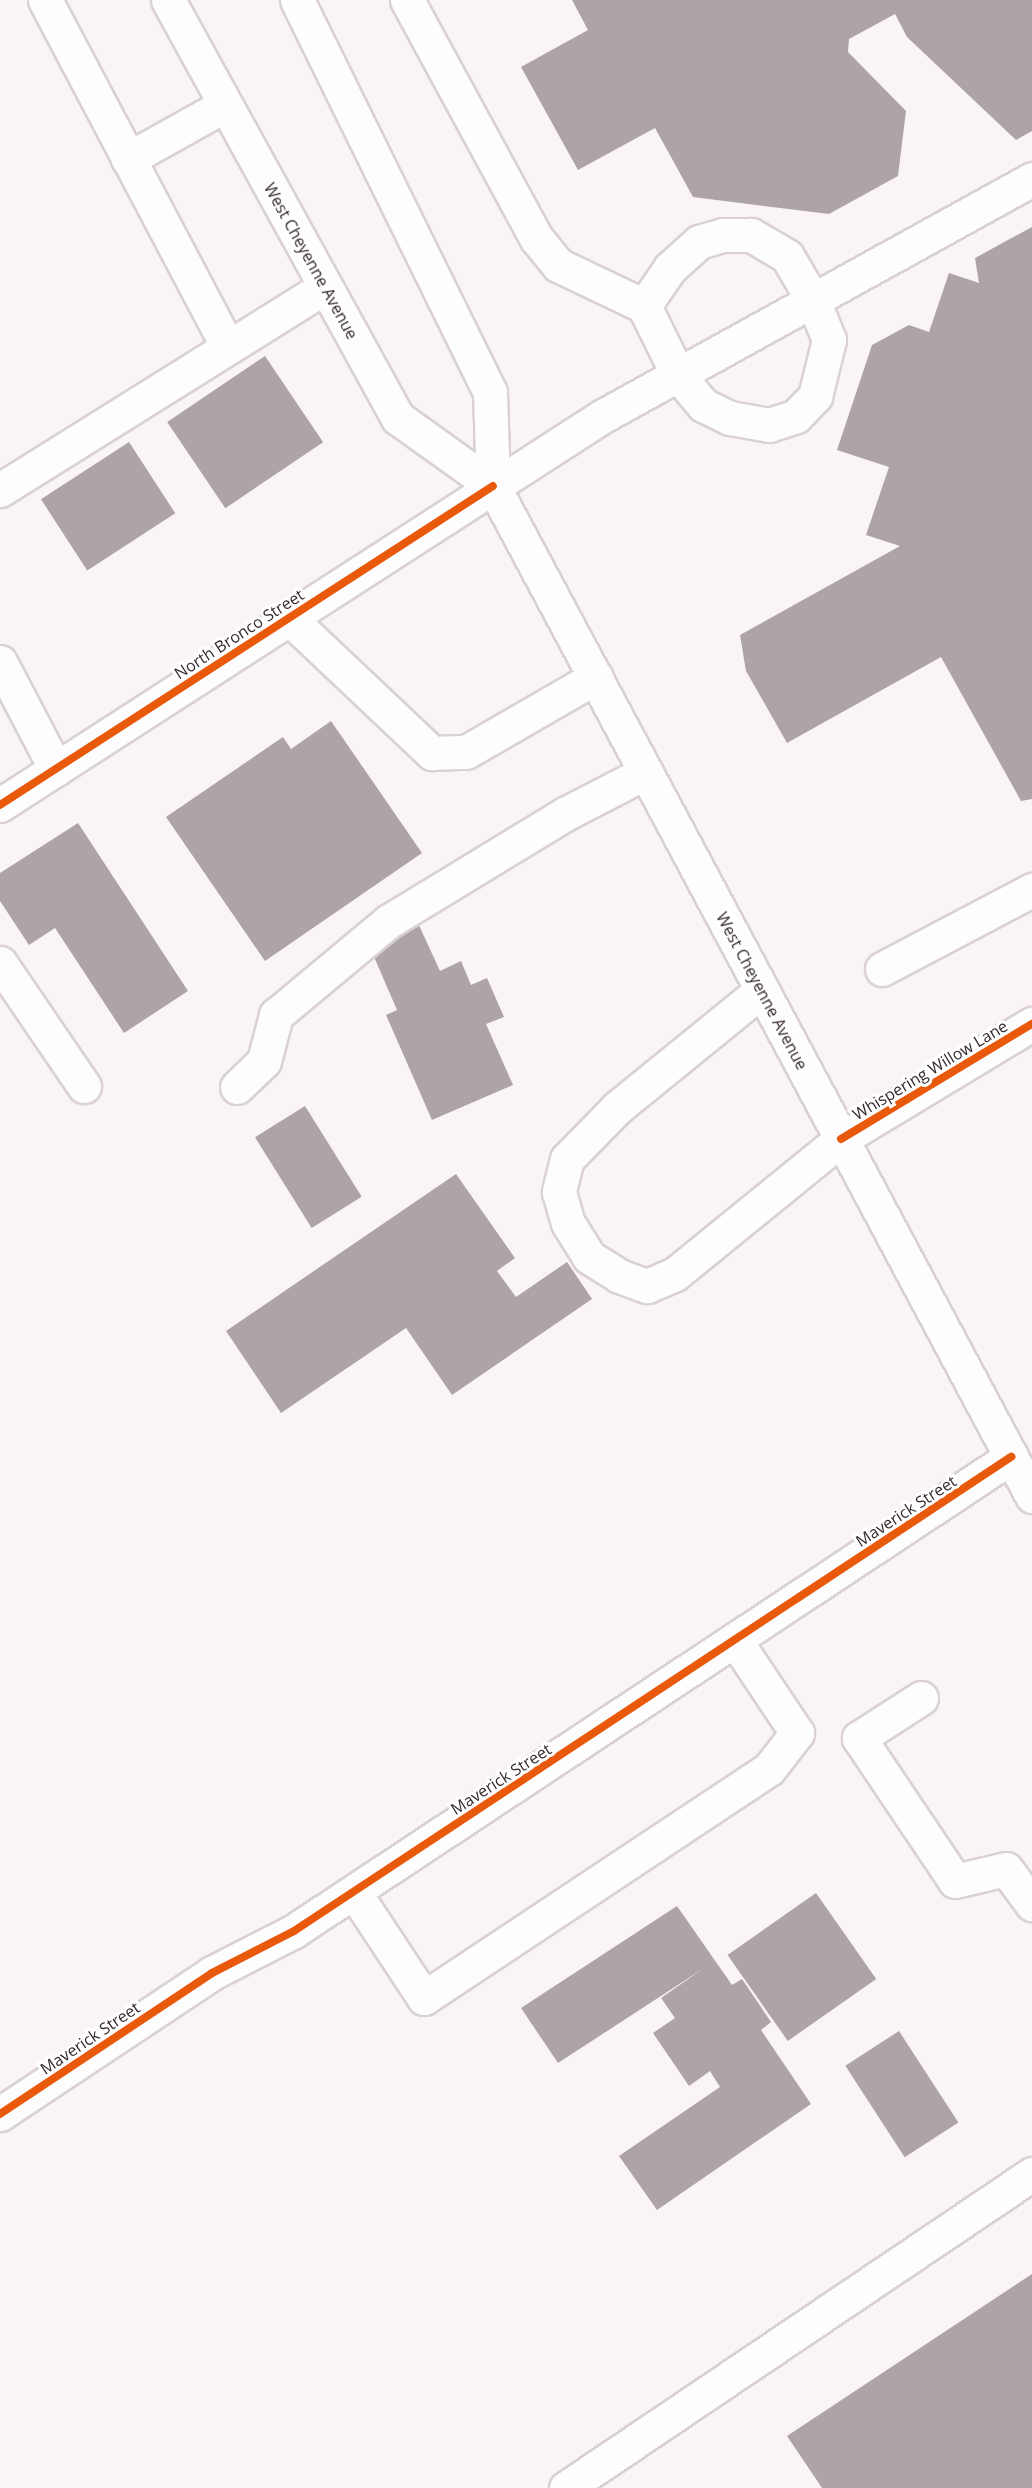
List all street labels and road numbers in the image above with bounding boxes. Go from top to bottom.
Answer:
street label: West Cheyenne Avenue [260,180,362,342]
street label: North Bronco Street [171,585,307,683]
street label: West Cheyenne Avenue [712,909,812,1073]
street label: Whispering Willow Lane [849,1016,1011,1124]
street label: Maverick Street [852,1471,960,1551]
street label: Maverick Street [447,1739,555,1819]
street label: Maverick Street [37,1998,143,2078]

